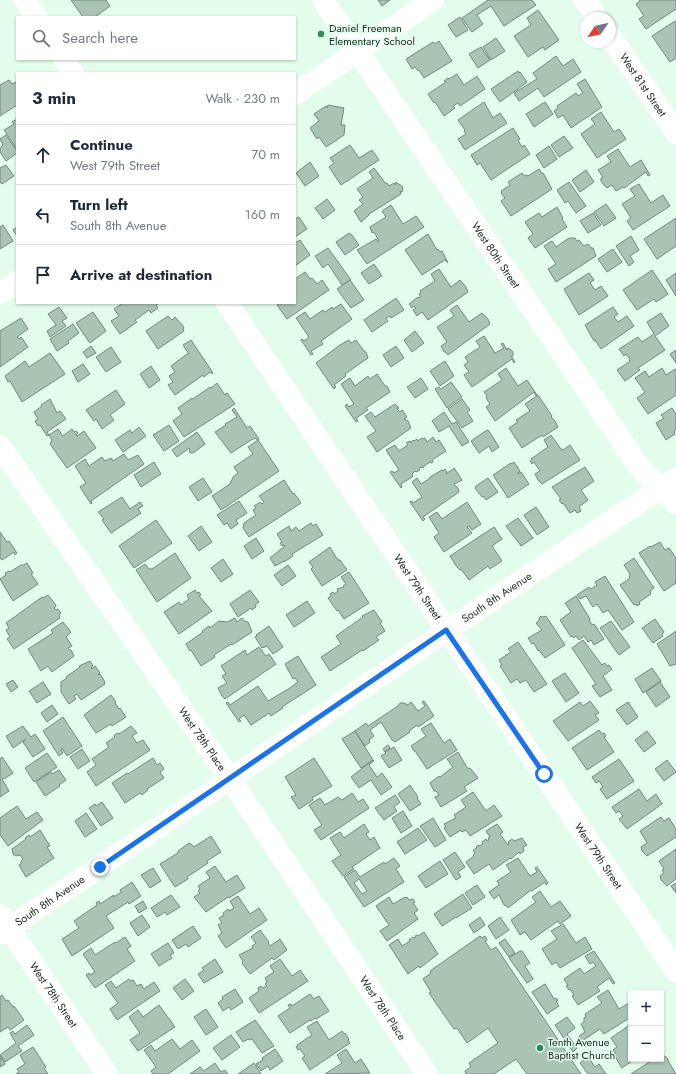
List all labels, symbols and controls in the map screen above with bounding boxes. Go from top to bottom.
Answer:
north arrow [580,12,616,48]
search box [16,16,296,60]
place label: Daniel Freeman Elementary School [329,20,415,49]
icon: search [30,27,52,49]
text: Search here [62,27,138,49]
marker: Daniel Freeman Elementary School [316,29,326,39]
street label: West 81st Street [616,50,671,120]
text: 3 min [32,86,76,110]
text: Walk · 230 m [205,89,280,108]
text: Continue [70,134,133,156]
icon: ahead [32,144,54,166]
text: 70 m [251,145,280,164]
text: West 79th Street [70,156,160,175]
text: Turn left [70,194,128,216]
icon: left [32,204,54,226]
text: 160 m [245,205,280,224]
text: South 8th Avenue [70,216,166,235]
street label: West 80th Street [468,219,524,292]
icon: arrive [32,264,54,286]
text: Arrive at destination [70,264,212,286]
street label: West 79th Street [390,551,446,623]
street label: South 8th Avenue [458,568,535,626]
street label: West 78th Place [175,704,230,774]
route start [535,765,553,783]
street label: West 79th Street [571,820,627,892]
route end [91,858,109,876]
street label: South 8th Avenue [11,871,88,930]
street label: West 78th Street [26,959,82,1031]
street label: West 78th Place [356,973,410,1044]
map controls [628,990,664,1062]
button: + [628,990,664,1026]
button: − [628,1026,664,1062]
place label: Tenth Avenue Baptist Church [548,1034,615,1063]
marker: Tenth Avenue Baptist Church [535,1043,545,1053]

